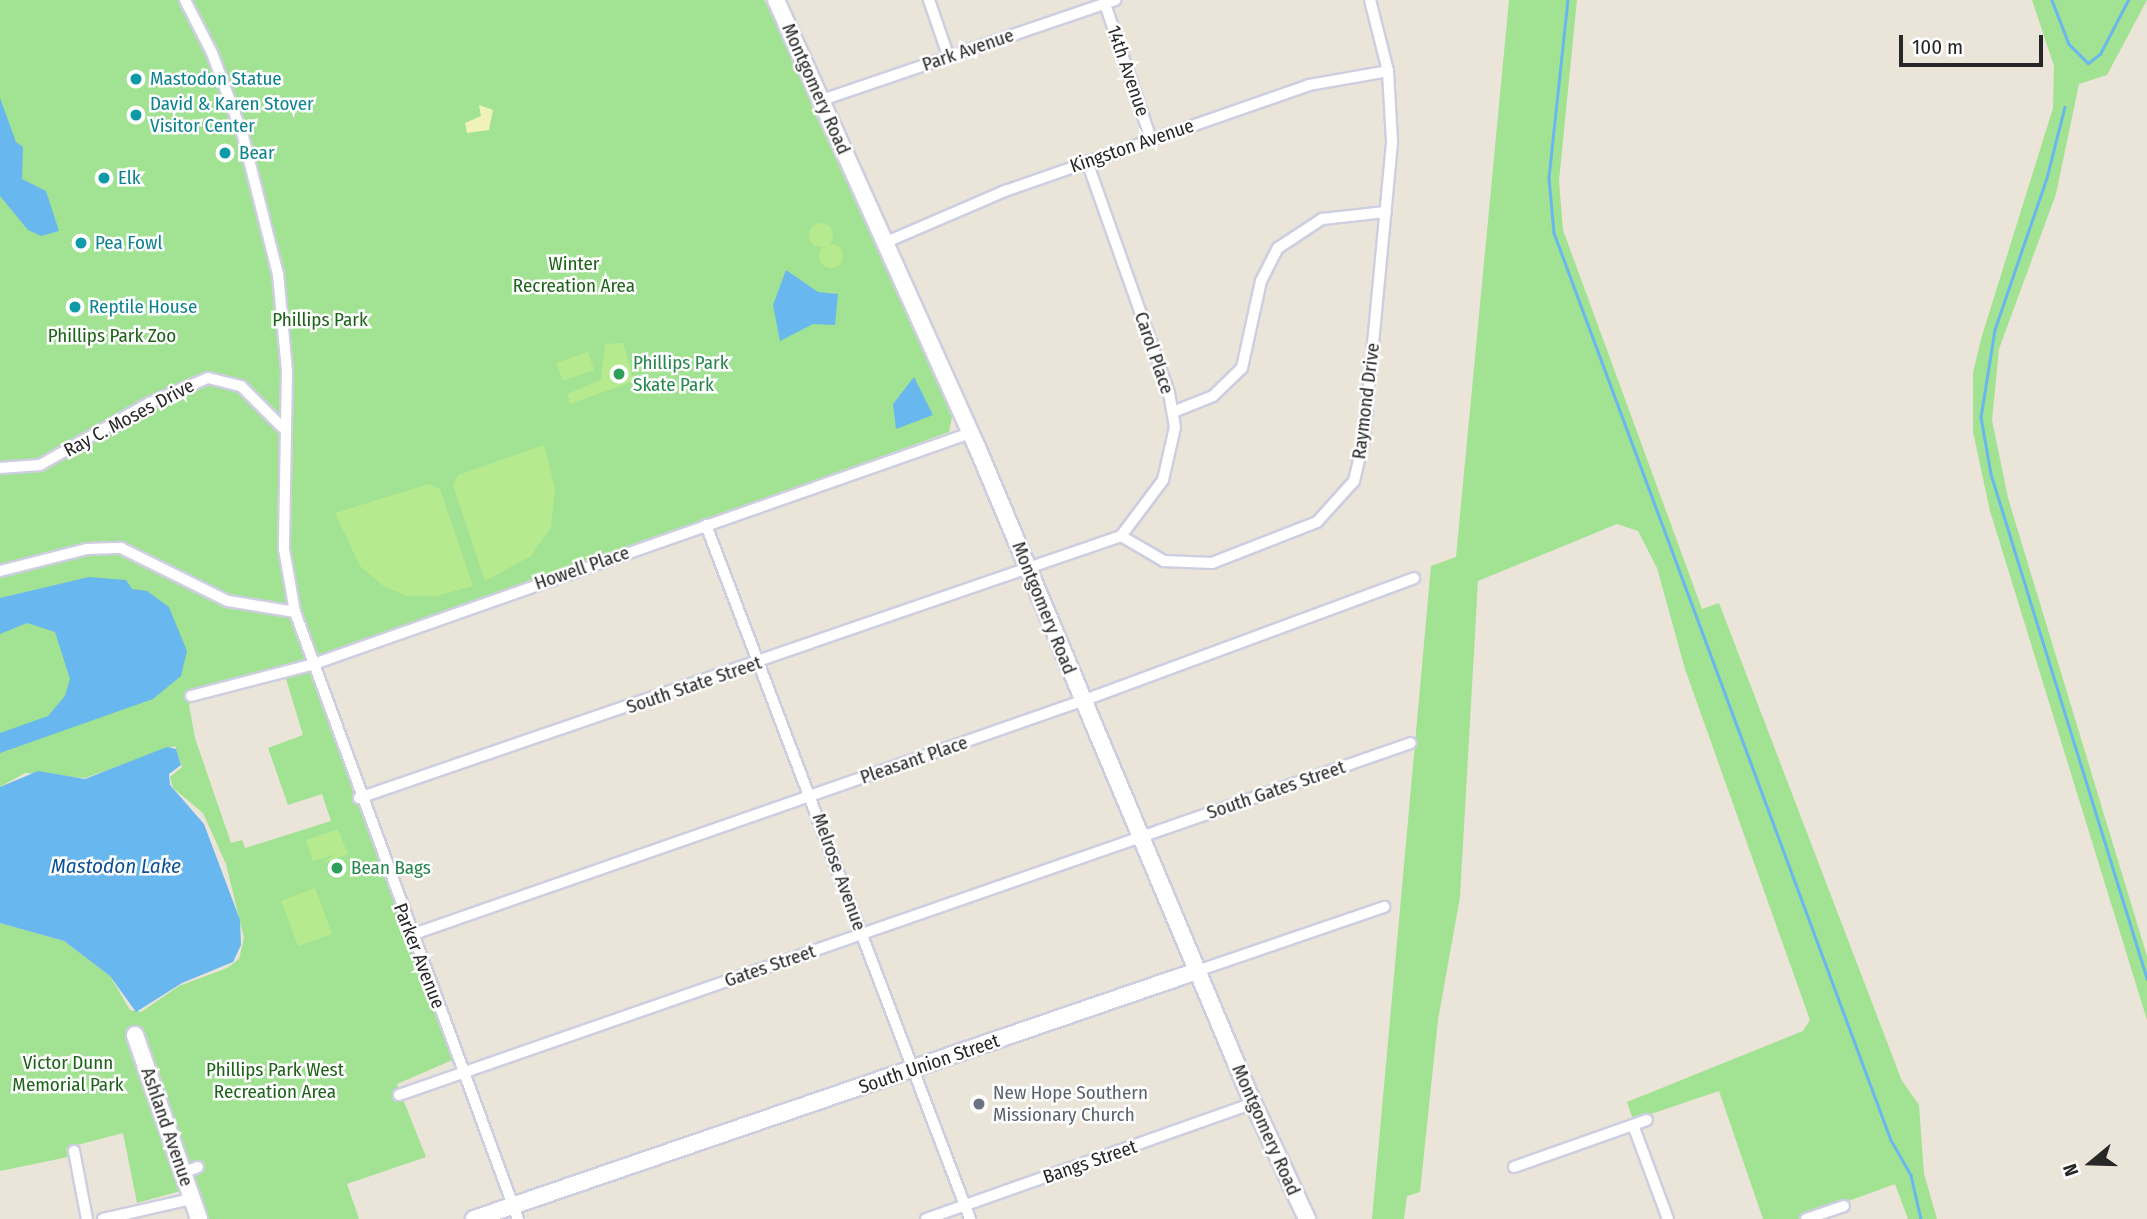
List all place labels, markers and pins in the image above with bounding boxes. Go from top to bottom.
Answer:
place label: Mastodon Statue [150,68,282,90]
marker: Mastodon Statue [128,71,144,87]
place label: David & Karen Stover Visitor Center [150,93,314,137]
marker: David & Karen Stover Visitor Center [128,107,144,123]
place label: Bear [239,142,275,164]
marker: Bear [217,145,233,161]
place label: Elk [118,167,141,189]
marker: Elk [96,170,112,186]
place label: Pea Fowl [95,232,162,254]
marker: Pea Fowl [73,235,89,251]
place label: Reptile House [89,296,197,318]
marker: Reptile House [67,299,83,315]
place label: Phillips Park Skate Park [633,352,729,396]
marker: Phillips Park Skate Park [611,366,627,382]
place label: Bean Bags [351,857,431,879]
marker: Bean Bags [329,860,345,876]
place label: New Hope Southern Missionary Church [993,1082,1148,1126]
marker: New Hope Southern Missionary Church [971,1096,987,1112]

